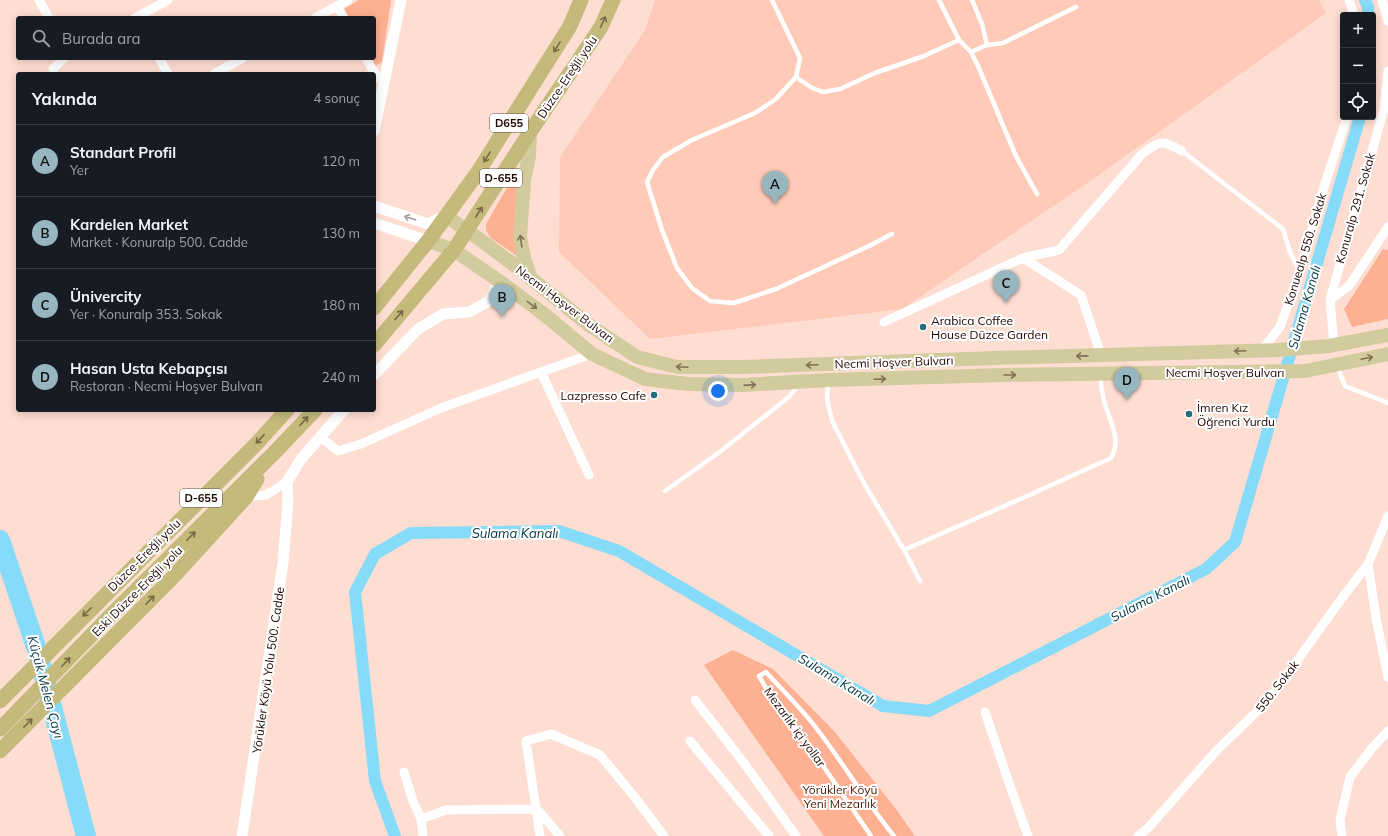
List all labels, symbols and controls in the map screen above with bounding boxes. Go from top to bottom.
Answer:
map controls [1340,12,1376,120]
button: + [1340,12,1376,48]
search box [16,16,376,60]
one-way arrow [600,16,607,28]
icon: search [30,27,52,49]
text: Burada ara [62,29,141,48]
street label: Düzce-Ereğli yolu [534,33,600,121]
one-way arrow [552,41,560,53]
button: − [1340,48,1376,84]
button: locate [1340,84,1376,120]
text: Yakında [32,88,97,109]
text: 4 sonuç [313,90,360,106]
road number: D655 [490,114,528,132]
text: Standart Profil [70,143,176,162]
street label: Konuralp 291. Sokak [1332,150,1378,265]
one-way arrow [483,151,491,162]
text: A [40,153,50,169]
text: 120 m [322,153,360,169]
text: Yer [70,162,89,178]
road number: D-655 [480,169,522,187]
pin: A [762,171,788,204]
street label: Konuealp 550. Sokak [1281,190,1329,307]
one-way arrow [475,207,483,218]
one-way arrow [405,214,417,222]
text: Kardelen Market [70,215,188,234]
text: B [41,225,49,241]
text: 130 m [322,225,360,241]
text: Market · Konuralp 500. Cadde [70,234,248,250]
one-way arrow [517,235,525,248]
street label: Necmi Hoşver Bulvarı [513,262,617,346]
water label: Sulama Kanalı [1284,263,1324,351]
pin: C [993,270,1019,303]
pin: B [489,284,515,317]
text: Ünivercity [70,287,142,306]
text: C [41,297,49,313]
text: 180 m [322,297,360,313]
one-way arrow [526,301,537,309]
text: Yer · Konuralp 353. Sokak [70,306,222,322]
one-way arrow [395,310,404,320]
place label: Arabica Coffee House Düzce Garden [931,313,1048,342]
marker: Arabica Coffee House Düzce Garden [918,322,928,332]
one-way arrow [1234,347,1247,355]
street label: Necmi Hoşver Bulvarı [834,352,954,372]
one-way arrow [1076,352,1089,360]
one-way arrow [1360,354,1373,362]
text: Hasan Usta Kebapçısı [70,359,227,378]
one-way arrow [806,361,819,369]
one-way arrow [676,363,689,371]
street label: Necmi Hoşver Bulvarı [1166,365,1284,380]
pin: D [1114,367,1140,400]
text: D [40,369,50,385]
text: 240 m [322,369,360,385]
one-way arrow [1003,371,1016,379]
one-way arrow [873,375,886,383]
text: Restoran · Necmi Hoşver Bulvarı [70,378,263,394]
your location [708,381,728,401]
one-way arrow [743,381,756,388]
place label: Lazpresso Cafe [561,388,646,403]
marker: Lazpresso Cafe [649,390,659,400]
place label: İmren Kız Öğrenci Yurdu [1197,400,1275,429]
marker: İmren Kız Öğrenci Yurdu [1184,409,1194,419]
one-way arrow [299,416,309,426]
one-way arrow [256,433,265,444]
road number: D-655 [180,489,222,507]
street label: Düzce-Ereğli yolu [105,516,183,594]
water label: Sulama Kanalı [472,525,558,541]
one-way arrow [186,531,196,541]
street label: Eski Düzce-Ereğli yolu [89,543,185,639]
water label: Sulama Kanalı [1108,571,1192,625]
street label: Yörükler Köyü Yolu 500. Cadde [249,586,287,755]
one-way arrow [145,595,155,605]
one-way arrow [82,607,92,617]
water label: Küçük Melen Çayı [25,634,67,740]
water label: Sulama Kanalı [796,650,878,708]
one-way arrow [62,656,71,667]
street label: 550. Sokak [1252,657,1302,715]
street label: Mezarlık içi yollar [761,684,829,770]
one-way arrow [23,718,32,728]
park label: Yörükler Köyü Yeni Mezarlık [801,782,878,811]

